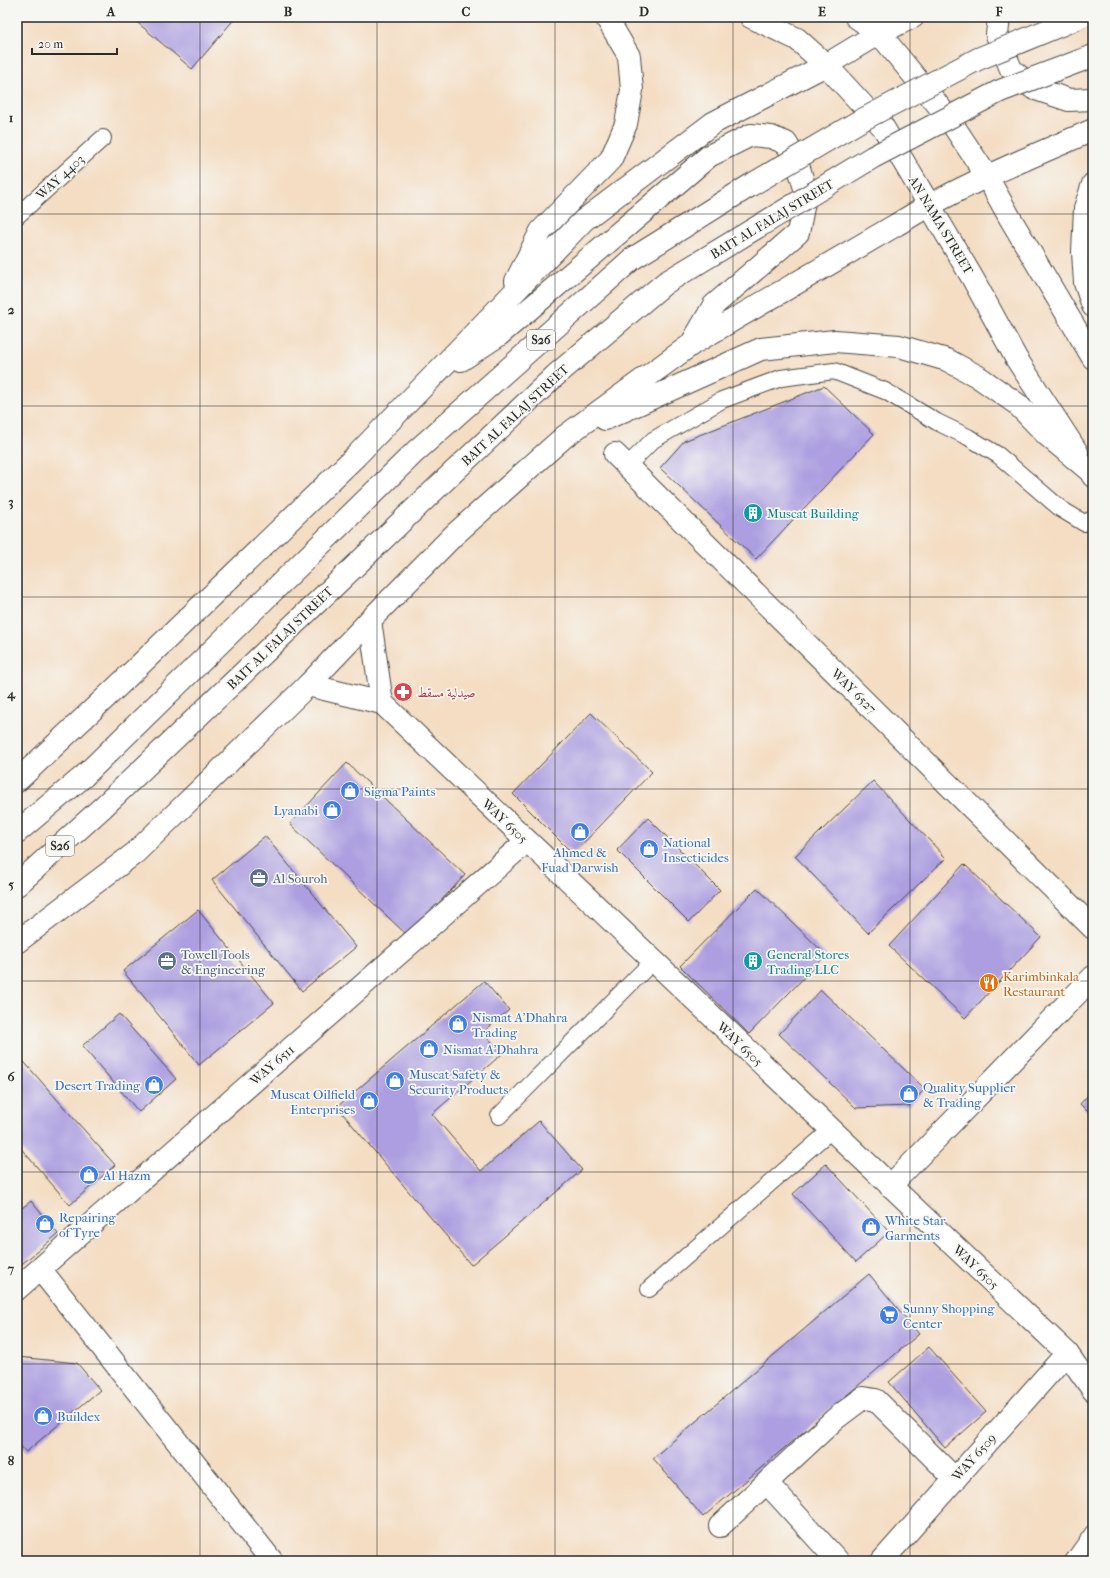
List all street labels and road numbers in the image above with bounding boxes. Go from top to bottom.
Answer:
street label: WAY 4403 [32,152,87,203]
street label: AN NAMA STREET [905,172,976,277]
street label: BAIT AL FALAJ STREET [708,176,837,262]
road number: S26 [527,330,555,350]
street label: BAIT AL FALAJ STREET [458,361,572,469]
street label: BAIT AL FALAJ STREET [224,583,336,692]
street label: WAY 6527 [828,665,880,717]
street label: WAY 6505 [479,795,531,846]
road number: S26 [46,836,74,856]
street label: WAY 6505 [714,1018,766,1069]
street label: WAY 6511 [246,1042,297,1089]
street label: WAY 6505 [950,1241,1002,1292]
street label: WAY 6509 [948,1430,999,1484]

